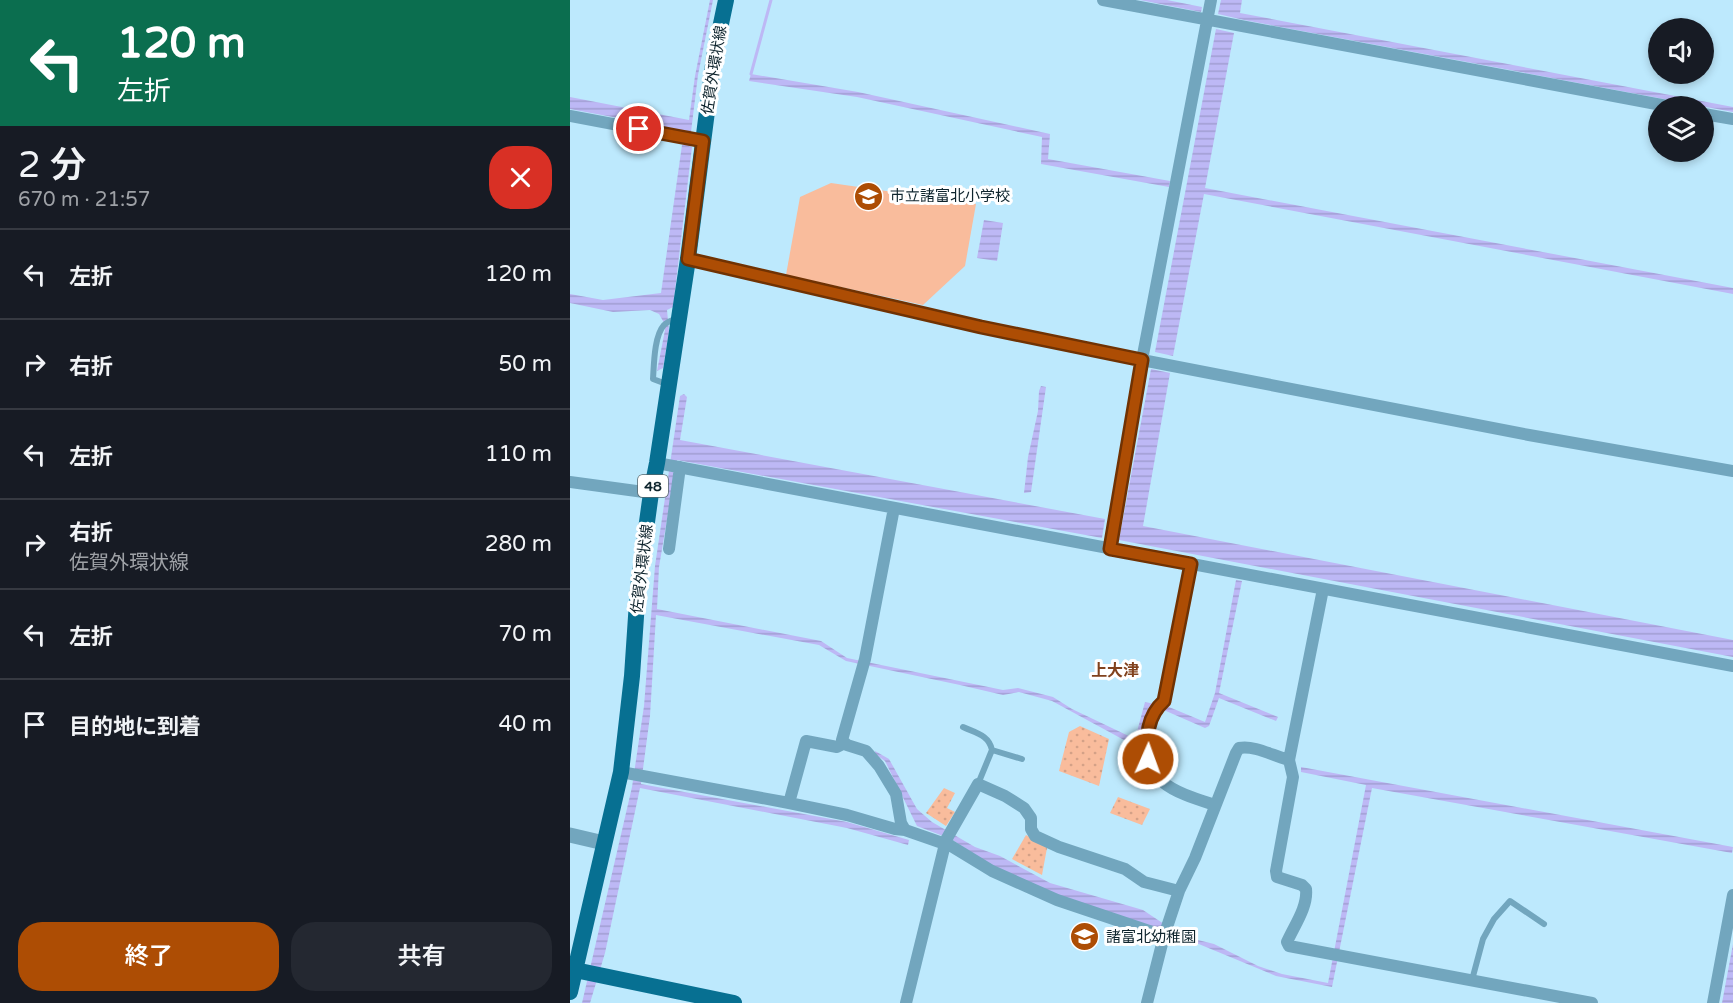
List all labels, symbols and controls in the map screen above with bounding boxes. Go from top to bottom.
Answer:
text: 120 m [117,18,246,69]
map controls [1648,18,1714,162]
button: sound [1648,18,1714,84]
icon: left [18,24,96,102]
street label: 佐賀外環状線 [698,24,730,116]
text: 左折 [117,75,171,108]
button: layers [1648,96,1714,162]
pin [613,103,664,154]
icon: arrive [622,112,655,145]
text: 2 分 [18,144,86,187]
button: close [489,146,552,209]
school or university icon: 市立諸富北小学校 [853,180,885,212]
place label: 市立諸富北小学校 [890,187,1010,205]
text: 670 m · 21:57 [18,188,150,212]
icon: left [18,258,51,291]
text: 120 m [485,261,552,287]
text: 左折 [69,264,113,290]
icon: right [18,348,51,381]
text: 50 m [498,351,552,377]
text: 右折 [69,354,113,380]
icon: left [18,438,51,471]
text: 110 m [485,441,552,467]
text: 左折 [69,444,113,470]
road number: 48 [638,475,668,497]
text: 右折 [69,520,113,546]
street label: 佐賀外環状線 [628,523,656,615]
icon: right [18,528,51,561]
text: 280 m [485,531,552,557]
text: 佐賀外環状線 [69,551,189,575]
icon: left [18,618,51,651]
text: 70 m [498,621,552,647]
text: 左折 [69,624,113,650]
district label: 上大津 [1091,661,1139,681]
icon: arrive [18,708,51,741]
text: 40 m [498,711,552,737]
text: 目的地に到着 [69,714,201,740]
position arrow [1116,727,1180,791]
school or university icon: 諸富北幼稚園 [1069,921,1101,953]
button: 終了 [18,922,279,991]
button: 共有 [291,922,552,991]
place label: 諸富北幼稚園 [1106,928,1196,946]

